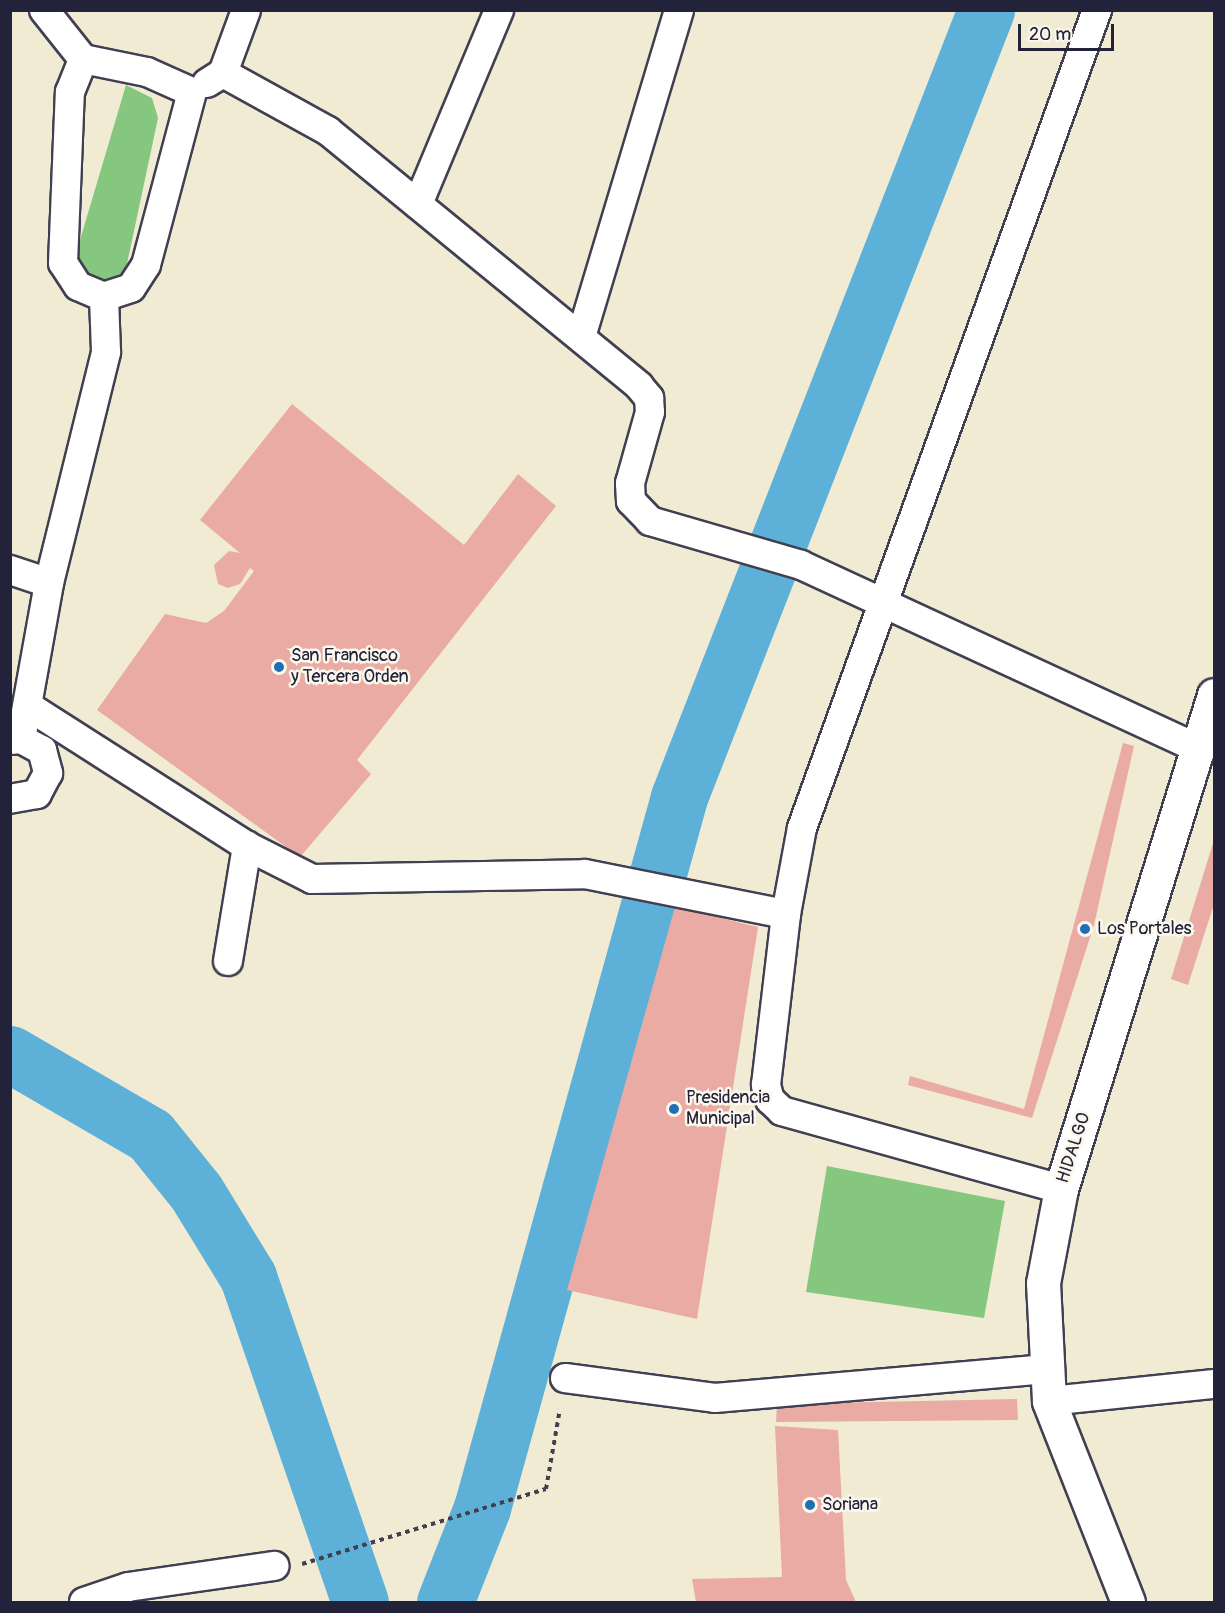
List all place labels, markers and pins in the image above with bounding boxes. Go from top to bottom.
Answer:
place label: San Francisco y Tercera Orden [291,646,409,688]
marker: San Francisco y Tercera Orden [272,660,286,674]
place label: Los Portales [1097,918,1192,940]
marker: Los Portales [1078,922,1092,936]
place label: Presidencia Municipal [686,1088,770,1130]
marker: Presidencia Municipal [667,1102,681,1116]
place label: Soriana [822,1494,878,1516]
marker: Soriana [803,1498,817,1512]

